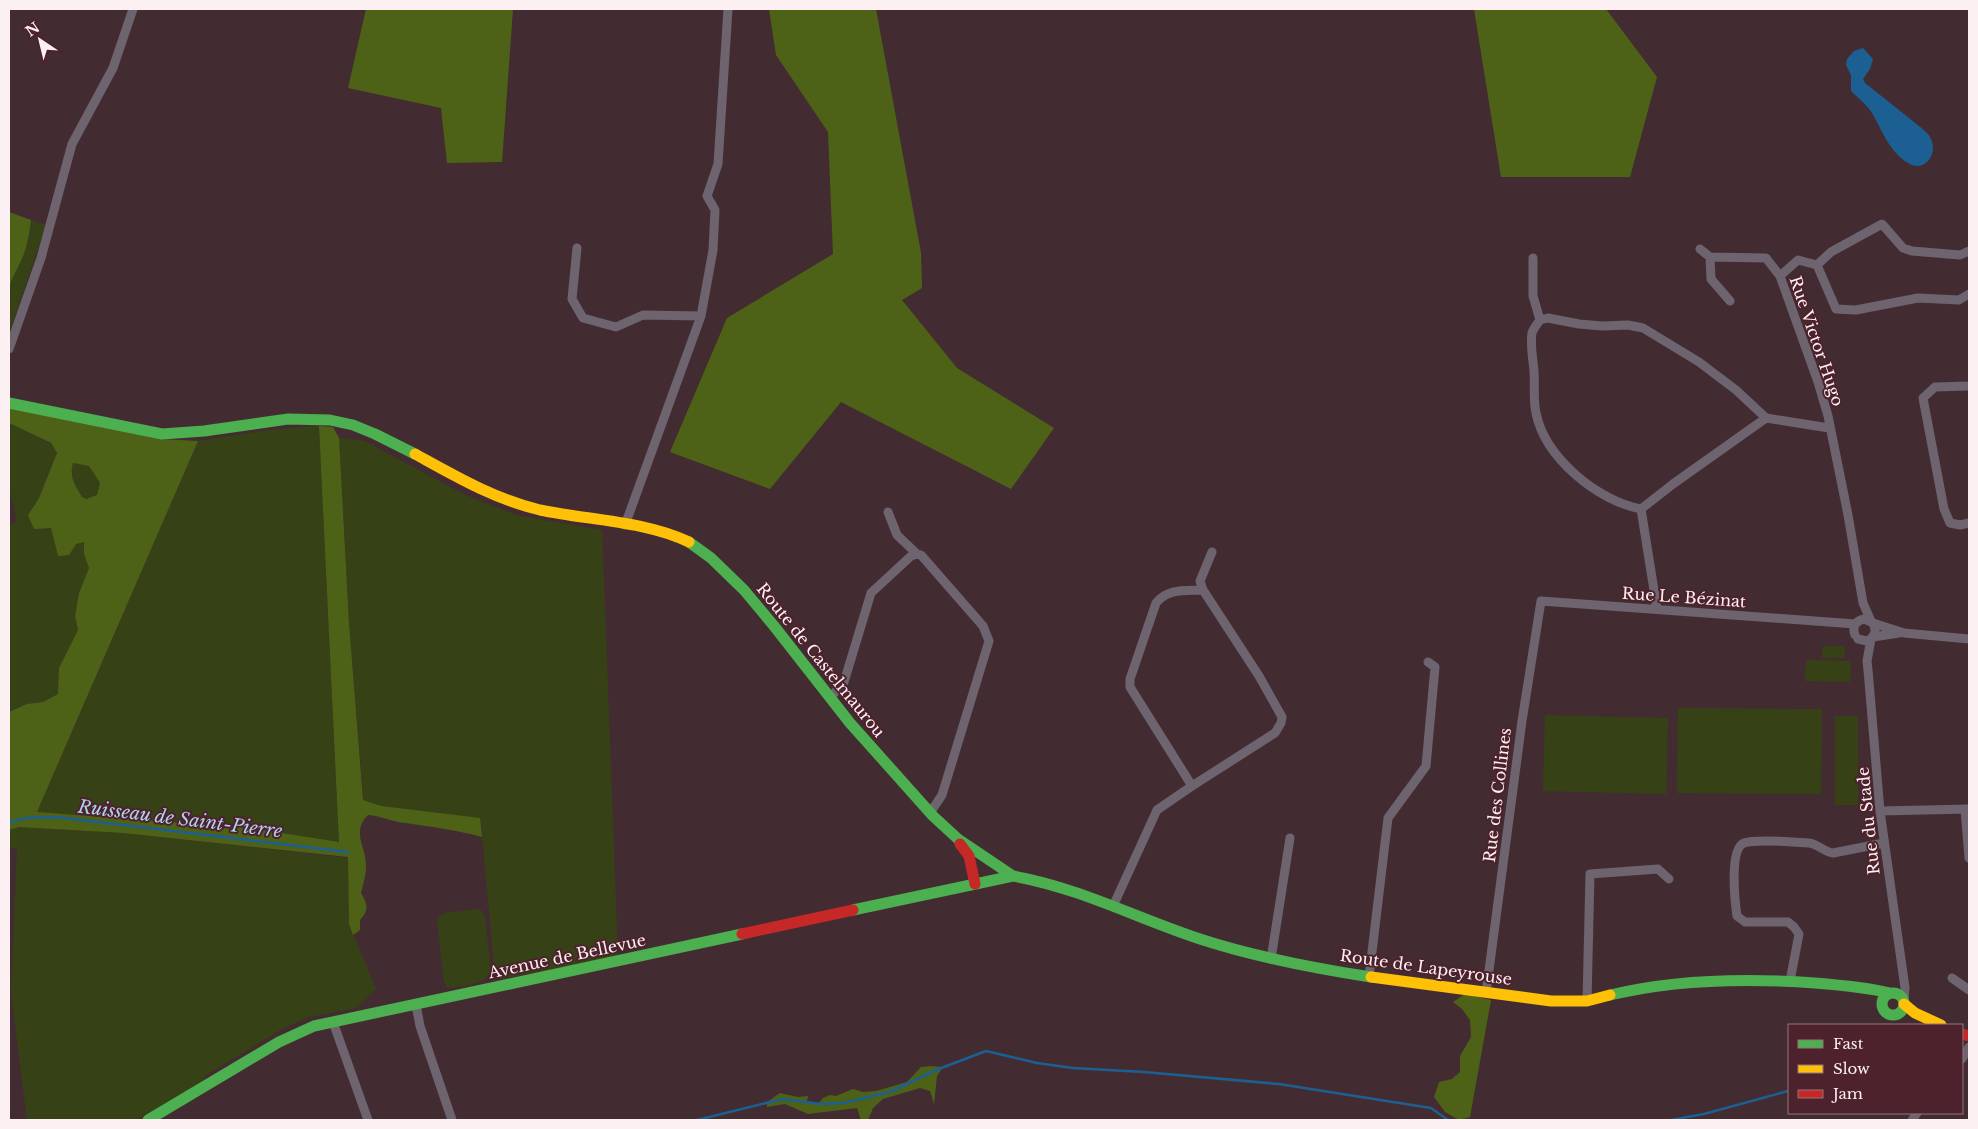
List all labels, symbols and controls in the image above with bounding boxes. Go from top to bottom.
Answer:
north arrow [15,15,65,65]
text: N [22,18,43,41]
street label: Rue Victor Hugo [1785,273,1849,409]
street label: Route de Castelmaurou [753,579,890,741]
street label: Rue Le Bézinat [1621,583,1747,611]
street label: Rue des Collines [1479,727,1515,863]
street label: Rue du Stade [1852,766,1884,876]
water label: Ruisseau de Saint-Pierre [76,795,283,842]
street label: Avenue de Bellevue [485,930,648,983]
street label: Route de Lapeyrouse [1339,945,1513,989]
legend [1788,1024,1963,1114]
text: Fast [1833,1034,1864,1053]
text: Slow [1833,1059,1870,1078]
text: Jam [1831,1084,1863,1103]

